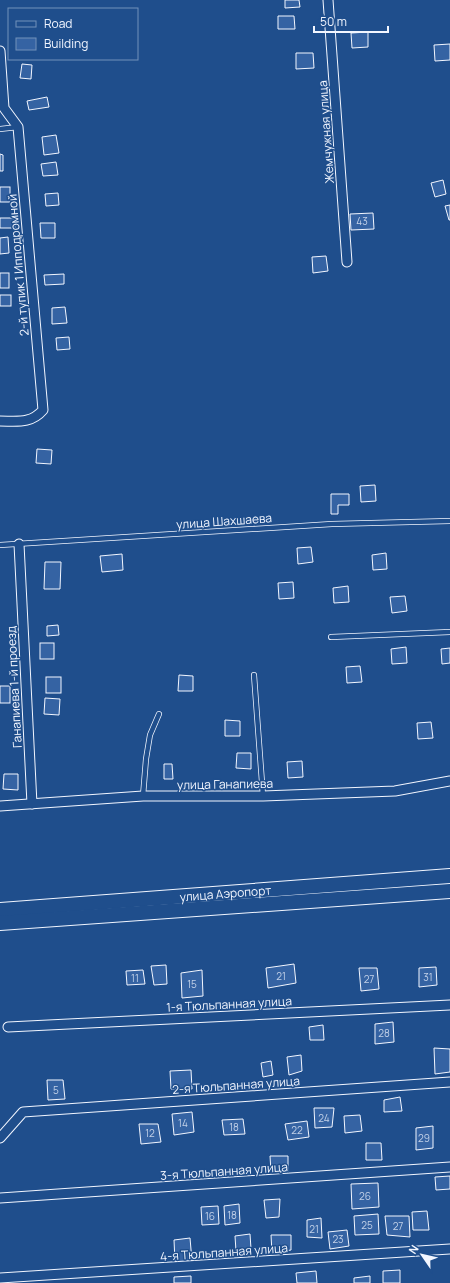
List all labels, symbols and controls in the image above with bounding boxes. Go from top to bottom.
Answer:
legend [8,8,138,60]
scale bar [314,8,388,34]
text: 50 m [320,13,347,30]
text: Road [44,15,72,32]
text: Building [44,35,88,52]
street label: Жемчужная улица [314,80,338,184]
street label: 2-й тупик 1 Ипподромной [3,193,33,337]
house number: 43 [356,214,368,228]
street label: улица Шахшаева [176,509,272,533]
street label: Ганапиева 1-й проезд [2,626,26,748]
street label: улица Ганапиева [177,775,273,793]
street label: улица Аэропорт [179,881,272,905]
house number: 21 [276,969,286,983]
house number: 31 [423,970,433,984]
house number: 11 [131,971,139,985]
house number: 27 [364,972,374,986]
house number: 15 [187,977,197,991]
street label: 1-я Тюльпанная улица [166,992,292,1016]
house number: 28 [378,1026,390,1040]
street label: 2-я Тюльпанная улица [172,1072,300,1098]
house number: 5 [53,1083,59,1097]
house number: 24 [318,1111,330,1125]
house number: 14 [178,1116,188,1130]
house number: 18 [229,1120,239,1134]
house number: 22 [291,1123,303,1137]
house number: 12 [145,1126,155,1140]
house number: 29 [418,1131,430,1145]
street label: 3-я Тюльпанная улица [160,1158,288,1184]
house number: 26 [359,1189,371,1203]
house number: 18 [227,1208,237,1222]
house number: 16 [205,1209,215,1223]
house number: 25 [361,1218,373,1232]
house number: 27 [393,1219,403,1233]
house number: 21 [309,1222,319,1236]
house number: 23 [332,1232,344,1246]
north arrow [402,1235,442,1275]
street label: 4-я Тюльпанная улица [159,1239,289,1265]
text: N [405,1242,422,1257]

